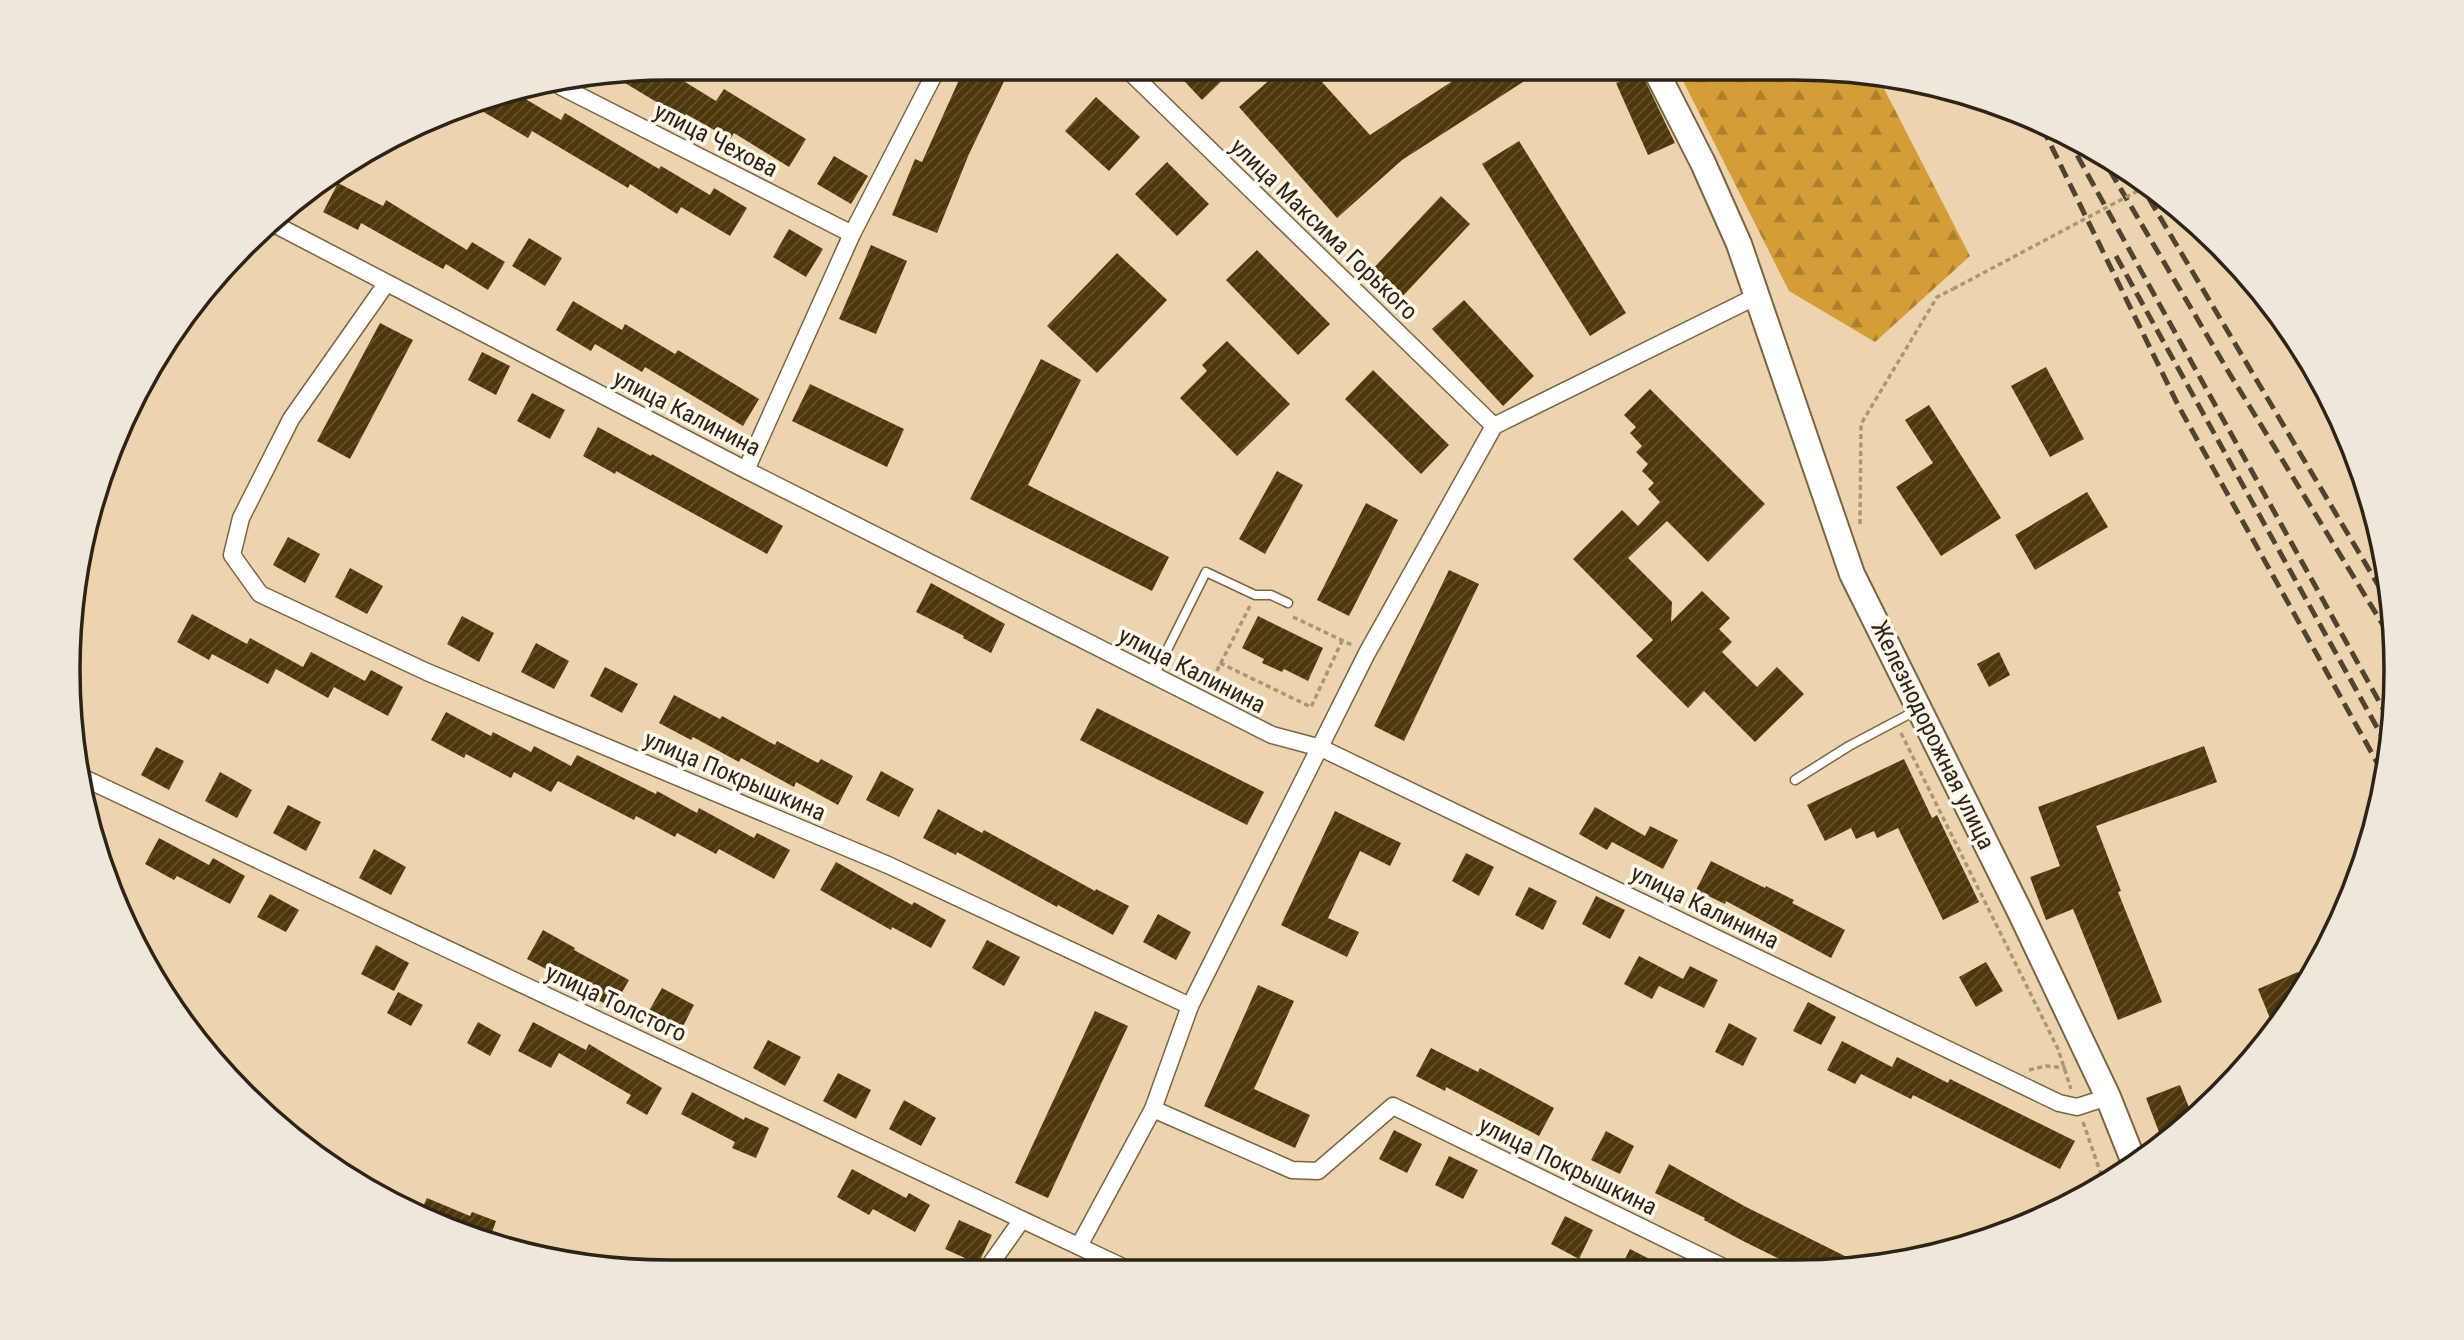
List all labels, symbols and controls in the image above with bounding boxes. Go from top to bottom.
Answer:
street label: улица Чехова [649,97,783,183]
street label: улица Максима Горького [1225,132,1423,326]
street label: улица Калинина [609,364,765,462]
street label: Железнодорожная улица [1865,616,2001,854]
street label: улица Калинина [1114,621,1270,719]
street label: улица Покрышкина [640,725,830,827]
street label: улица Калинина [1626,859,1784,955]
street label: улица Толстого [541,958,691,1048]
street label: улица Покрышкина [1474,1111,1662,1221]

